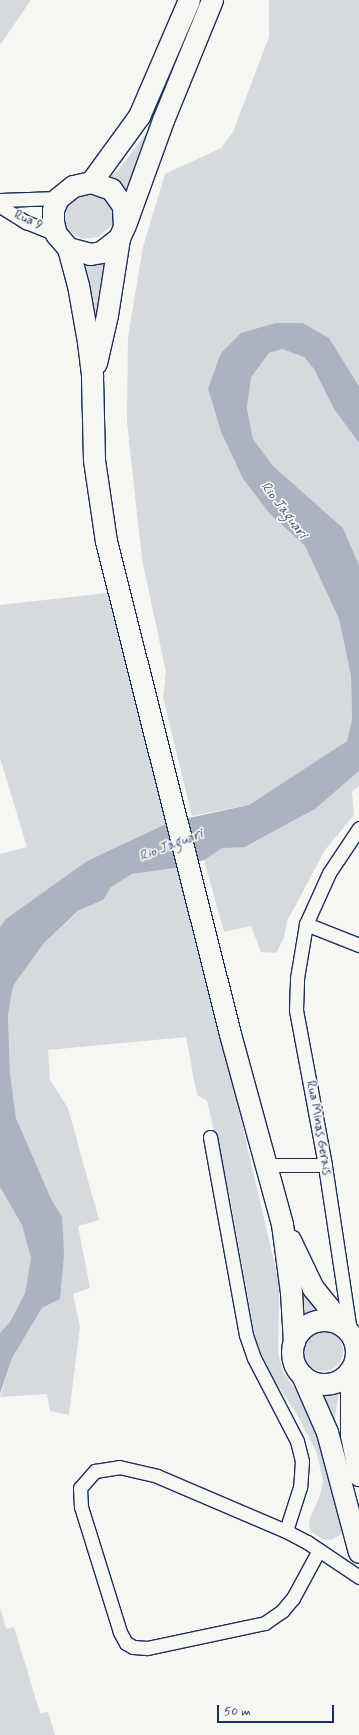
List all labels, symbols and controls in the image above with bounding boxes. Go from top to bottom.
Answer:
street label: Rua 9 [11,207,45,235]
water label: Rio Jaguari [258,479,310,541]
water label: Rio Jaguari [137,825,205,865]
street label: Rua Minas Gerais [302,1080,334,1176]
scale bar [219,1697,336,1723]
text: 50 m [224,1704,251,1720]

